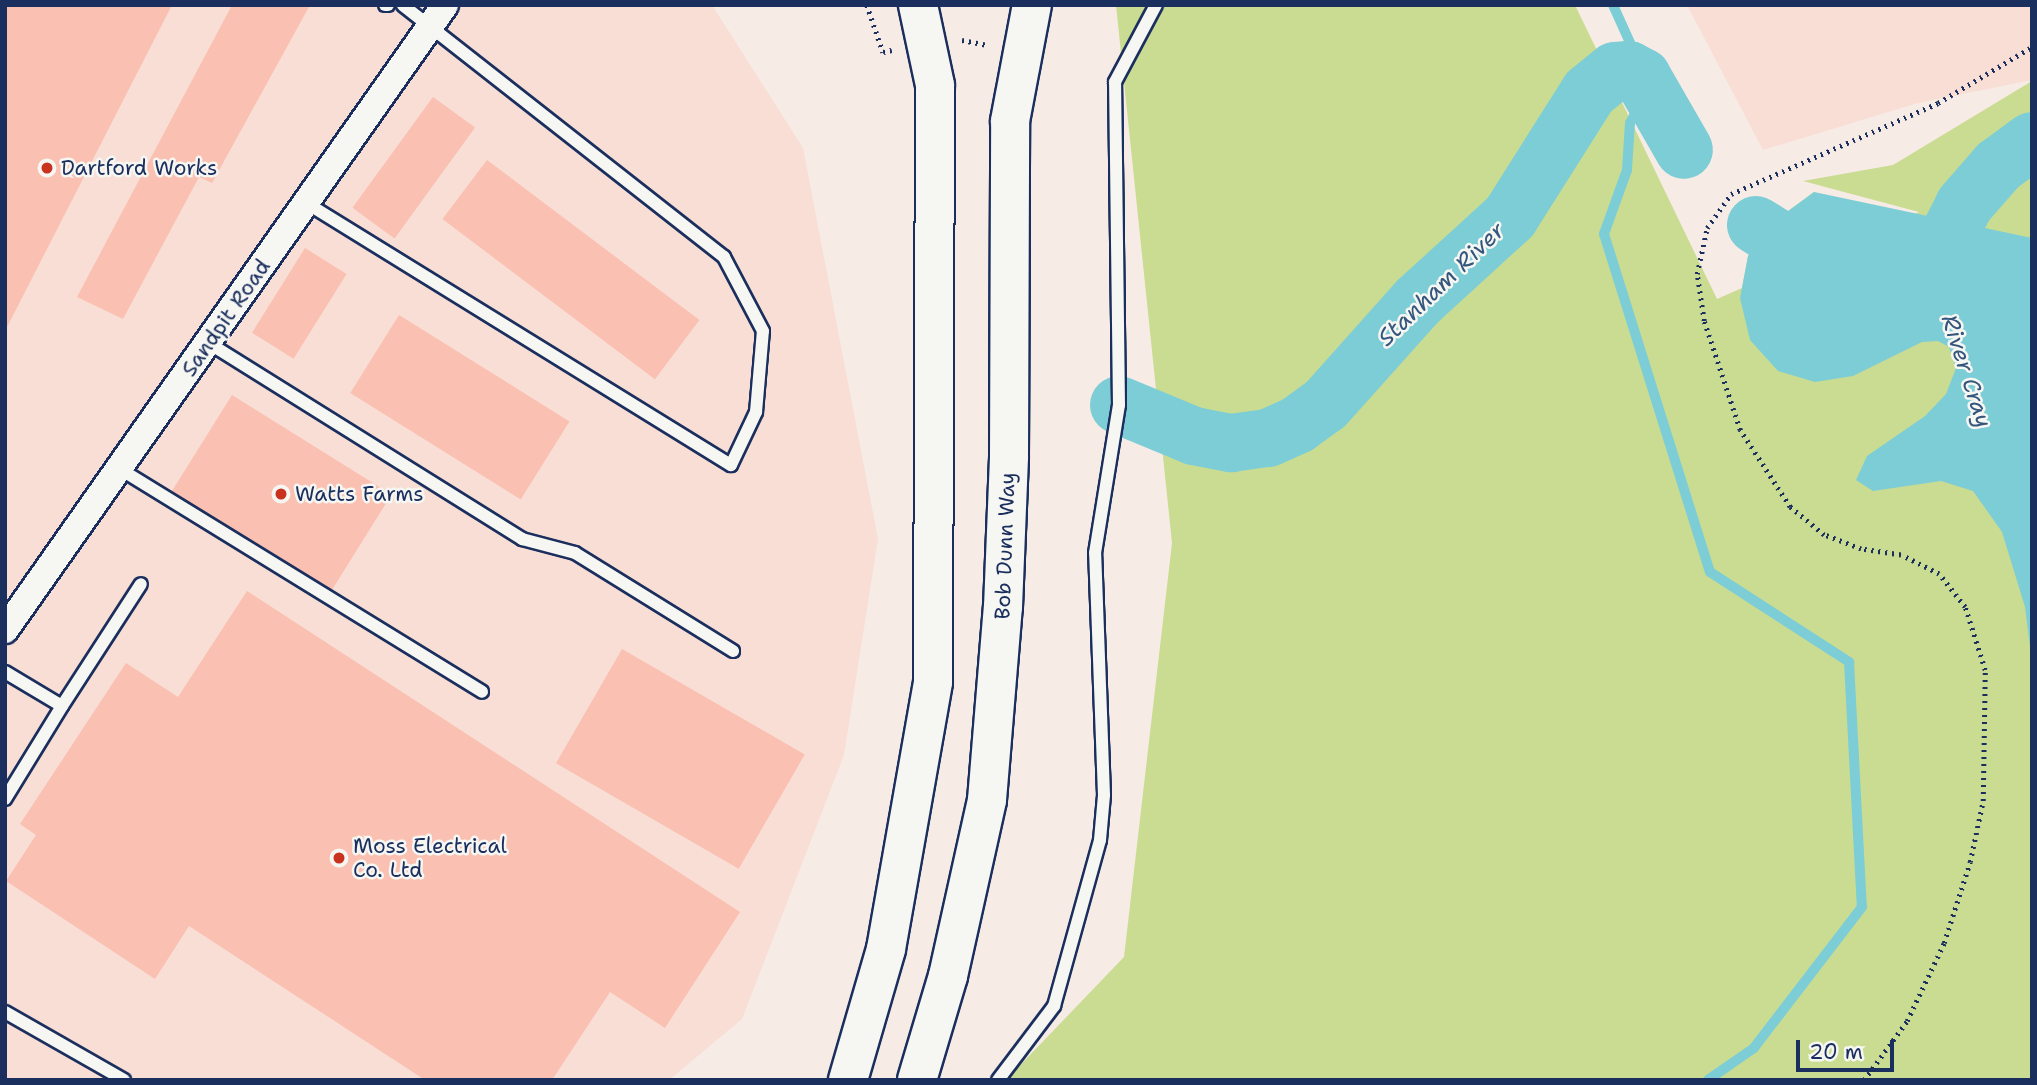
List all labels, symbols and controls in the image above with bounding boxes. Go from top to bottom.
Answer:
place label: Dartford Works [61,155,217,181]
marker: Dartford Works [39,160,55,176]
water label: Stanham River [1372,216,1510,352]
street label: Sandpit Road [176,255,276,381]
water label: River Cray [1936,311,1998,431]
street label: Bob Dunn Way [990,472,1020,620]
place label: Watts Farms [295,481,424,507]
marker: Watts Farms [273,486,289,502]
place label: Moss Electrical Co. Ltd [353,833,507,883]
marker: Moss Electrical Co. Ltd [331,850,347,866]
scale bar [1799,1026,1897,1070]
text: 20 m [1809,1038,1863,1066]

